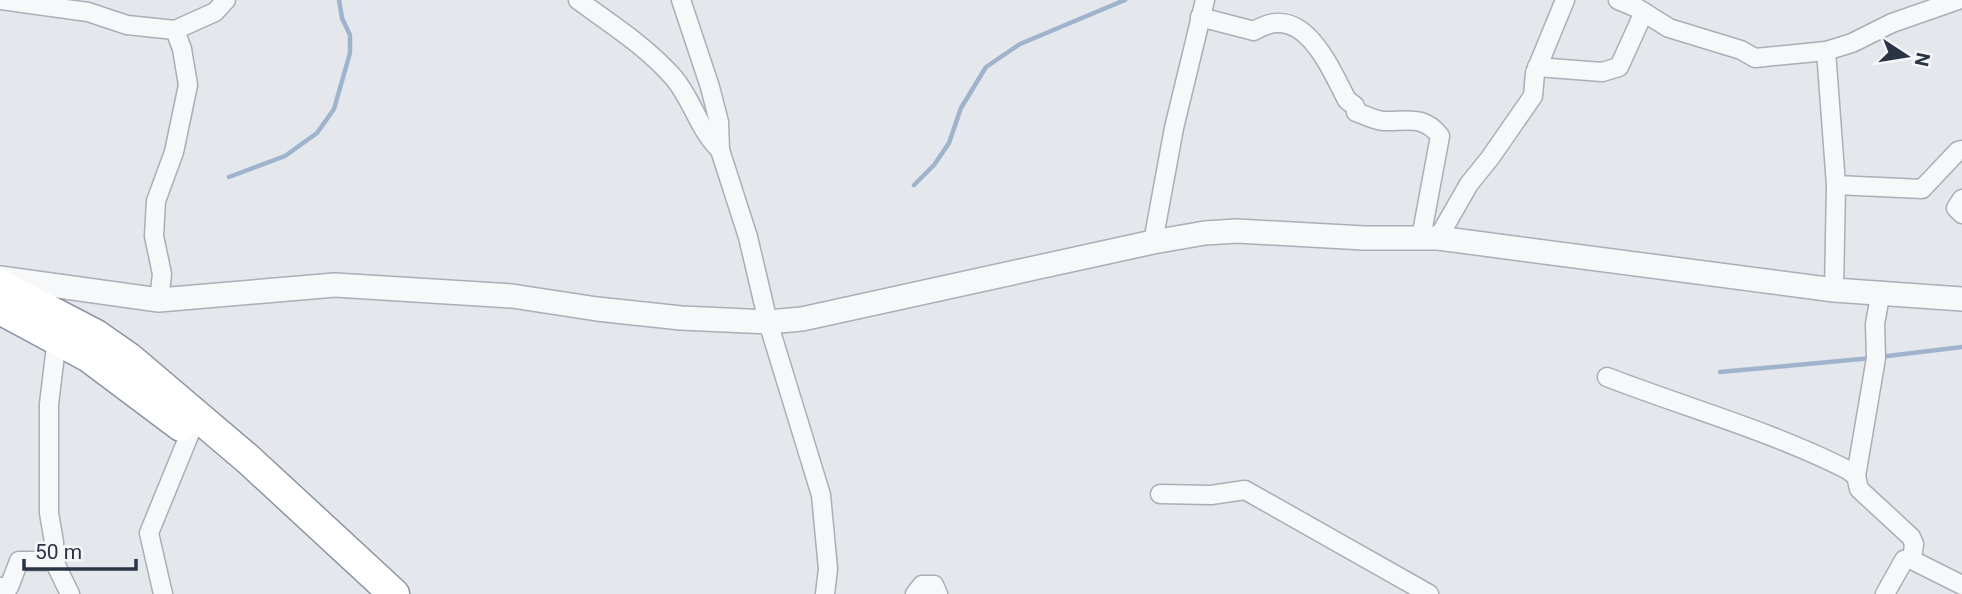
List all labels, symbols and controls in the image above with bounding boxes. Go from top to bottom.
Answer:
north arrow [1871,21,1941,91]
text: N [1909,50,1935,68]
scale bar [24,528,136,572]
text: 50 m [35,540,82,564]

